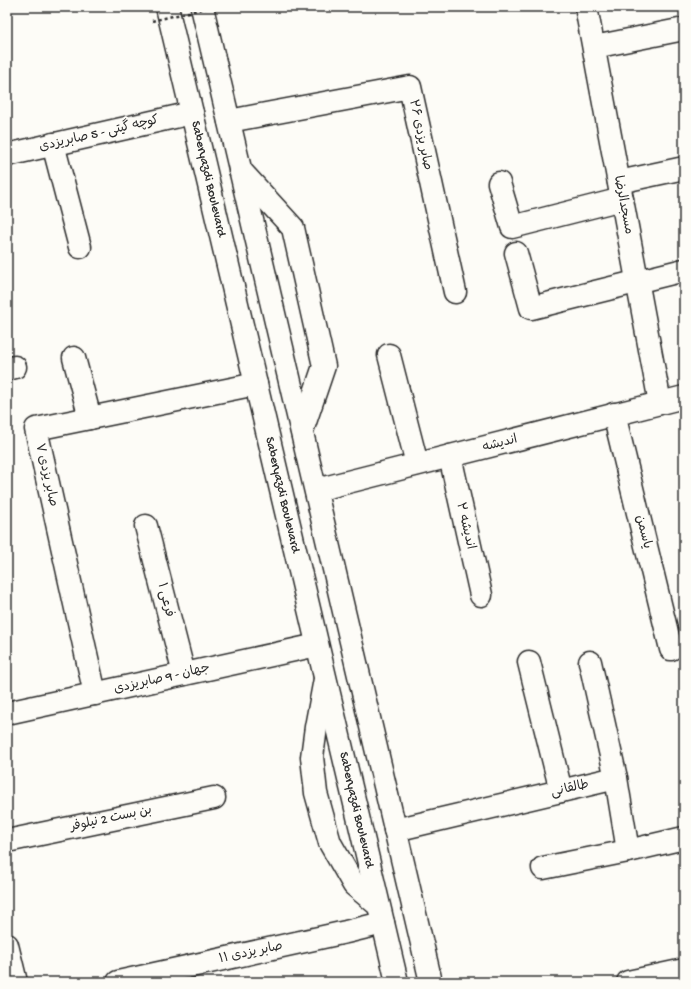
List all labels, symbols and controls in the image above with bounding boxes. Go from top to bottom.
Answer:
street label: صابر یزدی ۲۶ [405,98,436,172]
street label: کوچه گیتی - 5 صابریزدی [37,111,161,155]
street label: Saberyazdi Boulevard [187,120,229,240]
street label: مسجدالرضا [610,174,636,236]
street label: اندیشه [481,432,519,456]
street label: Saberyazdi Boulevard [261,436,303,556]
street label: صابر یزدی ۷ [31,442,61,508]
street label: اندیشه ۲ [452,501,478,551]
street label: یاسمن [632,514,654,550]
street label: فرعی ۱ [154,581,176,619]
street label: جهان - 9 صابریزدی [113,661,212,697]
street label: Saberyazdi Boulevard [335,751,377,871]
street label: طالقانی [549,777,591,801]
street label: بن بست 2 نیلوفر [68,803,153,835]
street label: صابر یزدی ۱۱ [218,939,284,967]

